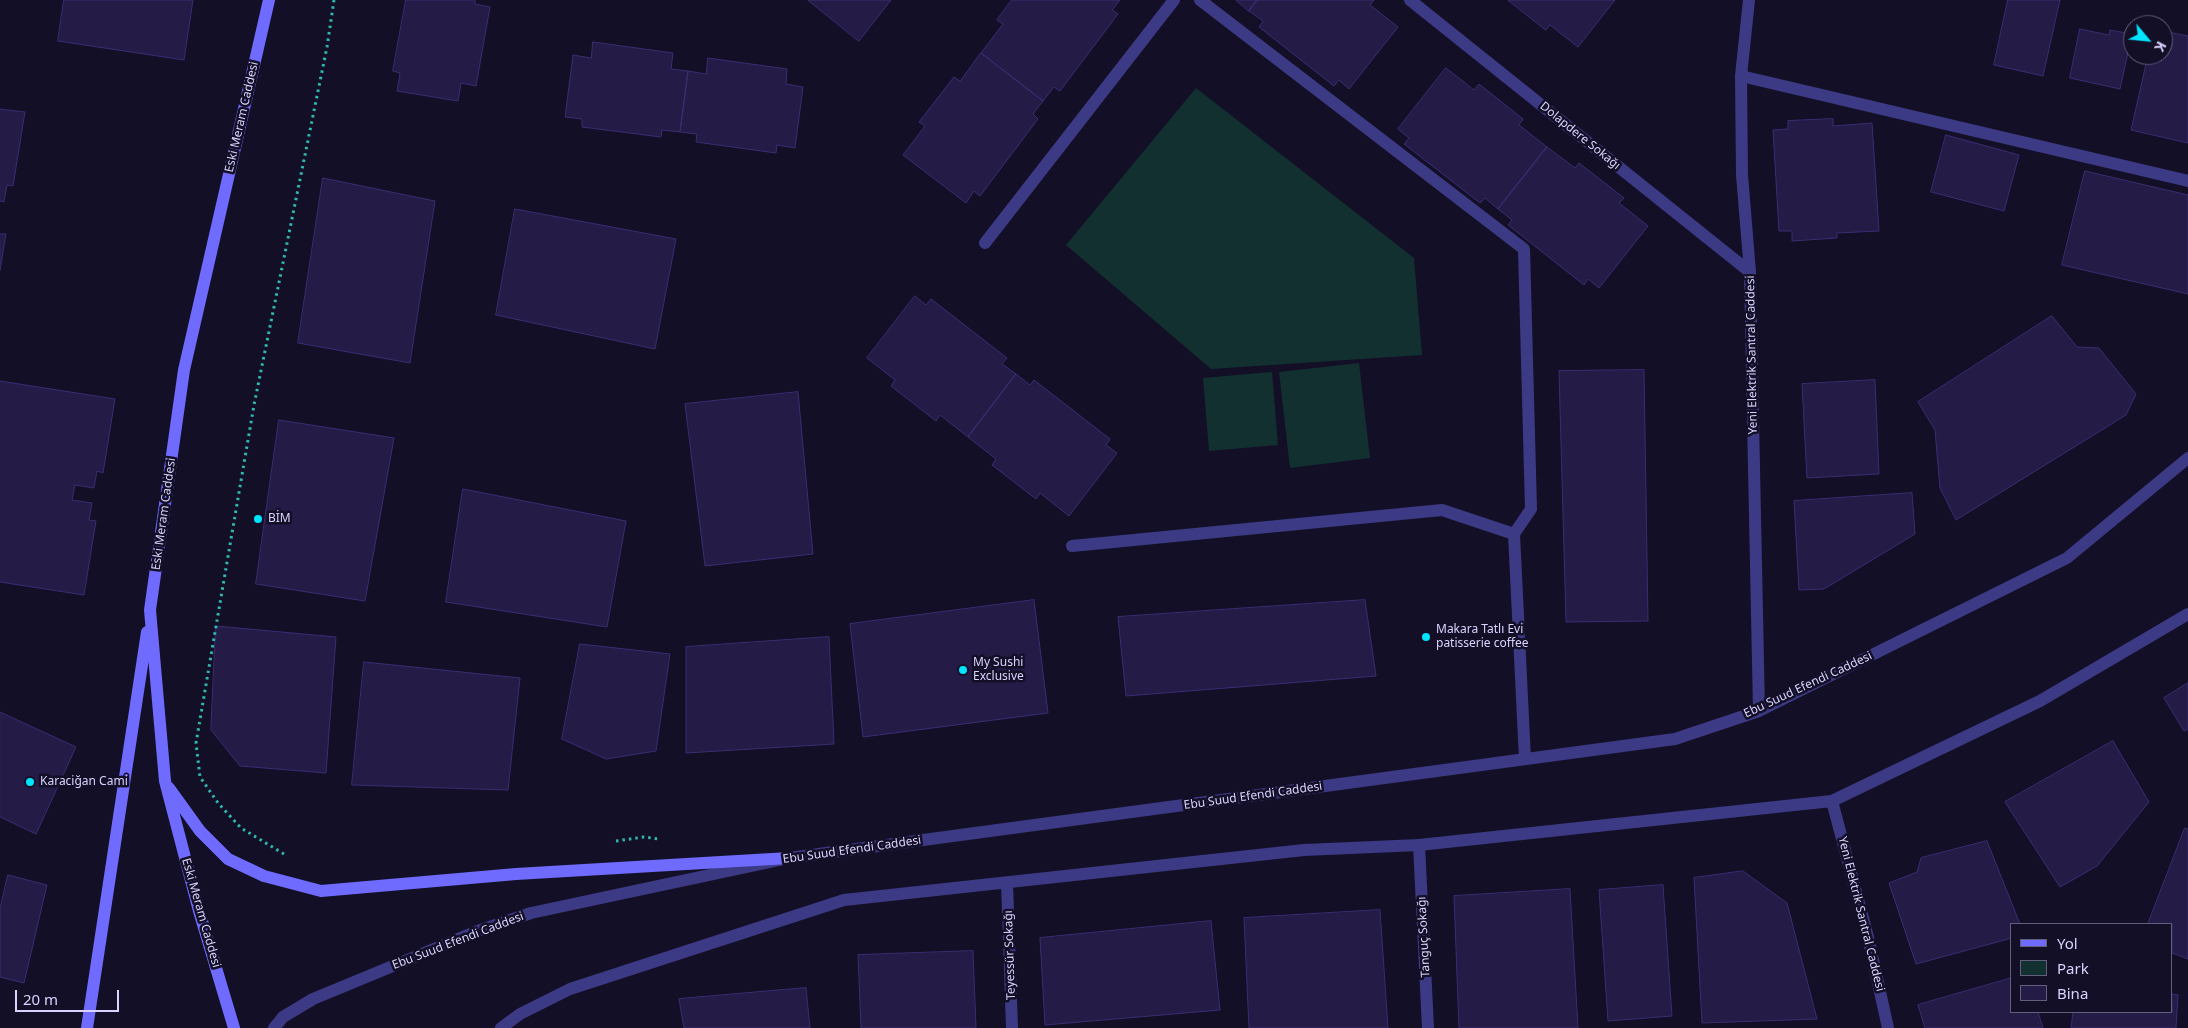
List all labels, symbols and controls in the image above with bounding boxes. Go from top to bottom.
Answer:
north arrow [2123,15,2173,65]
text: K [2150,38,2171,55]
street label: Eski Meram Caddesi [222,60,262,174]
street label: Dolapdere Sokağı [1537,99,1623,173]
street label: Yeni Elektrik Santral Caddesi [1743,275,1761,435]
street label: Eski Meram Caddesi [149,457,179,571]
place label: BİM [268,512,291,526]
marker: BİM [252,513,264,525]
place label: Makara Tatlı Evi patisserie coffee [1436,623,1529,651]
marker: Makara Tatlı Evi patisserie coffee [1420,631,1432,643]
street label: Ebu Suud Efendi Caddesi [1742,649,1874,721]
place label: My Sushi Exclusive [973,656,1024,684]
marker: My Sushi Exclusive [957,664,969,676]
place label: Karaciğan Cami [40,775,128,789]
marker: Karaciğan Cami [24,776,36,788]
street label: Ebu Suud Efendi Caddesi [1183,779,1323,813]
street label: Ebu Suud Efendi Caddesi [782,833,922,867]
street label: Yeni Elektrik Santral Caddesi [1835,835,1887,993]
street label: Eski Meram Caddesi [178,857,224,969]
street label: Tanguç Sokağı [1415,896,1433,978]
street label: Ebu Suud Efendi Caddesi [390,909,526,973]
street label: Teyessür Sokağı [1001,910,1019,1000]
legend [2010,923,2173,1013]
text: Yol [2057,933,2078,953]
text: Park [2057,958,2089,978]
scale bar [18,980,121,1012]
text: Bina [2057,983,2088,1003]
text: 20 m [23,989,58,1009]

